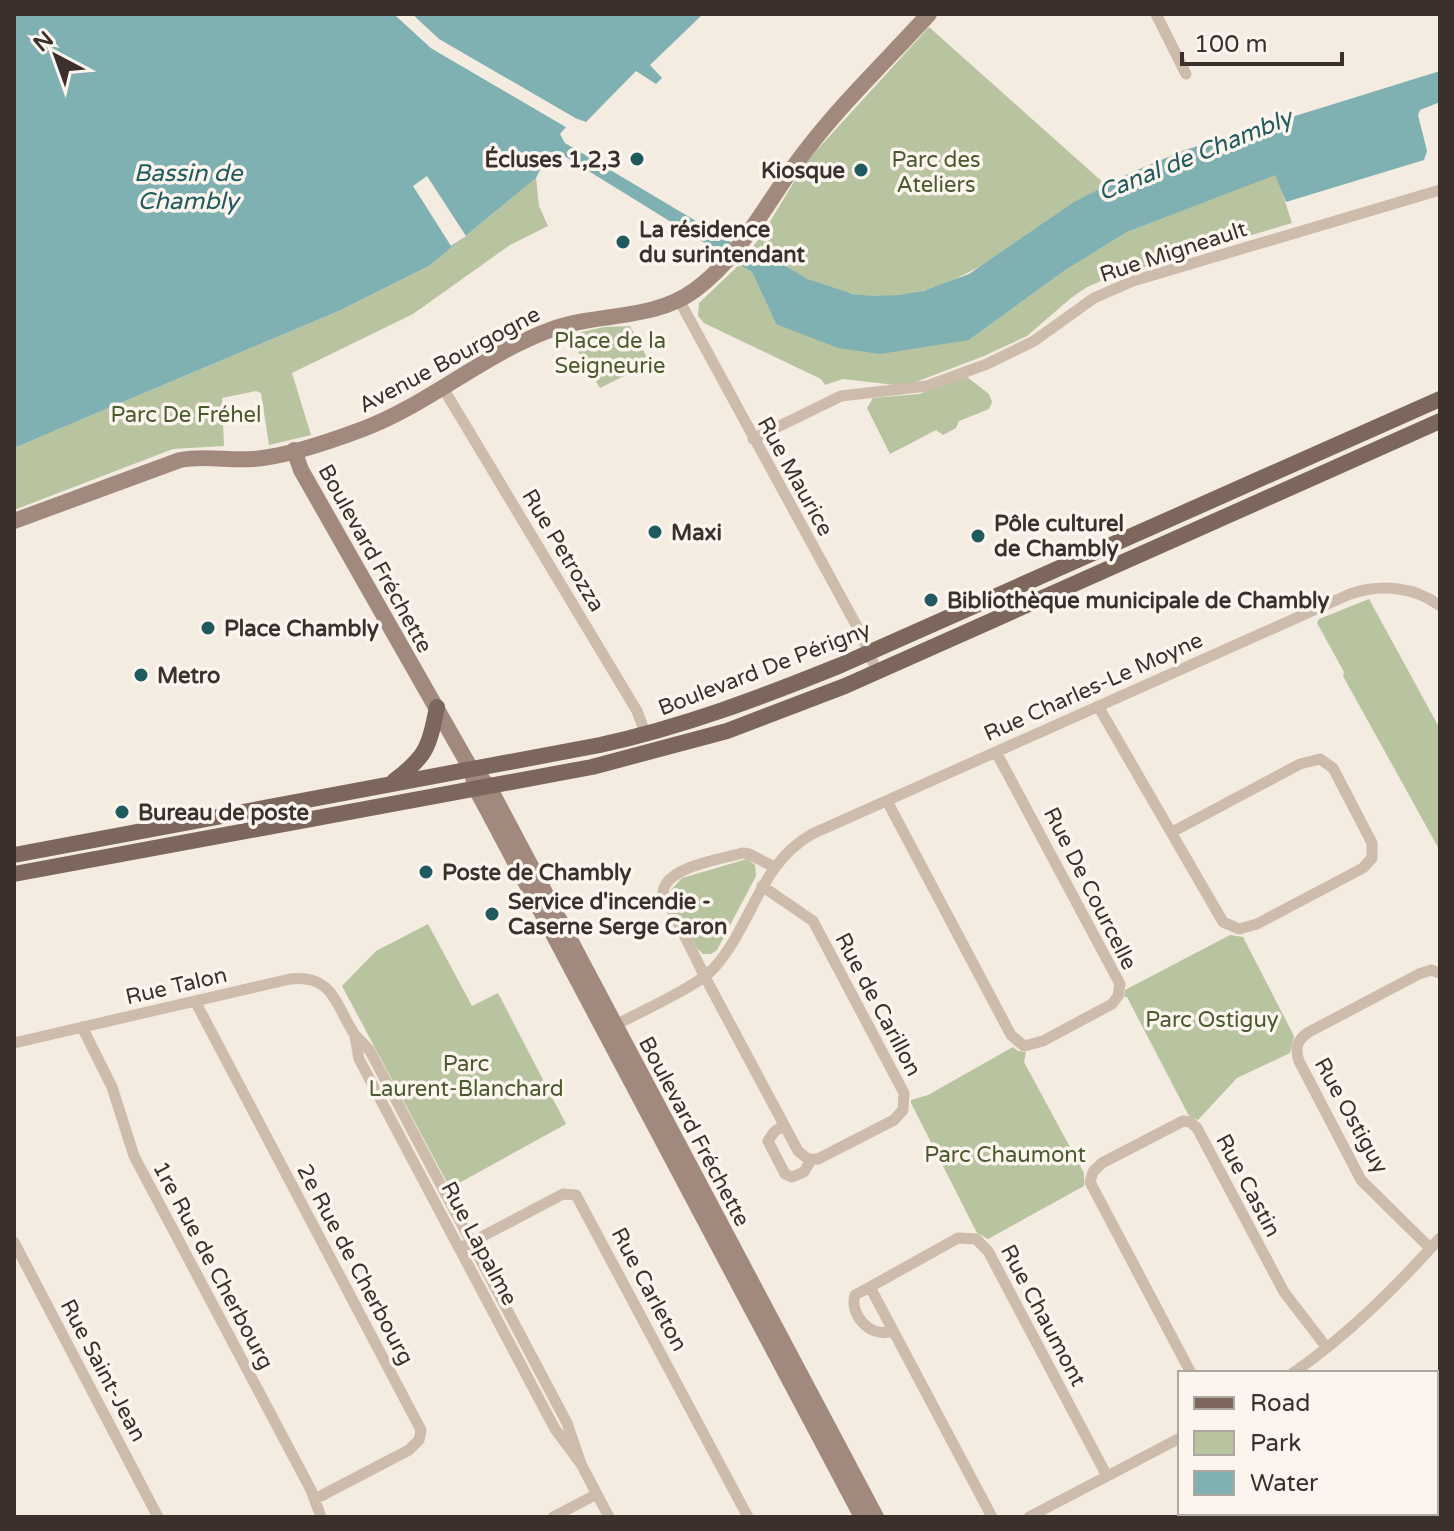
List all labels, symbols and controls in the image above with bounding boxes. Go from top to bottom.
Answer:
north arrow [16,16,96,96]
scale bar [1182,16,1342,66]
text: N [28,26,59,57]
text: 100 m [1194,30,1268,59]
water label: Canal de Chambly [1094,102,1299,208]
place label: Écluses 1,2,3 [484,146,621,173]
park label: Parc des Ateliers [891,147,981,198]
marker: Écluses 1,2,3 [628,150,646,168]
place label: Kiosque [761,158,845,184]
water label: Bassin de Chambly [134,159,244,216]
marker: Kiosque [852,161,870,179]
street label: Rue Migneault [1097,216,1250,288]
place label: La résidence du surintendant [639,217,805,268]
marker: La résidence du surintendant [614,233,632,251]
street label: Avenue Bourgogne [354,301,545,419]
park label: Place de la Seigneurie [554,328,666,379]
park label: Parc De Fréhel [110,402,262,428]
street label: Rue Maurice [752,412,839,541]
street label: Boulevard Fréchette [313,460,438,657]
street label: Rue Petrozza [516,485,610,616]
place label: Pôle culturel de Chambly [994,511,1124,562]
place label: Maxi [671,520,722,546]
marker: Maxi [646,523,664,541]
marker: Pôle culturel de Chambly [969,527,987,545]
place label: Bibliothèque municipale de Chambly [947,588,1330,614]
marker: Bibliothèque municipale de Chambly [922,591,940,609]
place label: Place Chambly [224,616,379,642]
street label: Boulevard De Périgny [655,616,874,721]
marker: Place Chambly [199,619,217,637]
street label: Rue Charles-Le Moyne [980,627,1207,747]
place label: Metro [157,663,220,689]
marker: Metro [132,666,150,684]
place label: Bureau de poste [138,800,309,826]
marker: Bureau de poste [113,803,131,821]
street label: Rue De Courcelle [1038,803,1142,974]
place label: Poste de Chambly [442,860,631,886]
marker: Poste de Chambly [417,863,435,881]
place label: Service d'incendie - Caserne Serge Caron [508,889,727,940]
marker: Service d'incendie - Caserne Serge Caron [483,905,501,923]
street label: Rue de Carillon [829,928,927,1081]
street label: Rue Talon [123,962,230,1010]
park label: Parc Ostiguy [1145,1007,1279,1033]
street label: Boulevard Fréchette [633,1032,755,1231]
park label: Parc Laurent-Blanchard [368,1051,564,1102]
street label: Rue Ostiguy [1309,1053,1394,1178]
street label: Rue Castin [1210,1130,1286,1241]
park label: Parc Chaumont [924,1142,1086,1168]
street label: 1re Rue de Cherbourg [147,1157,279,1374]
street label: 2e Rue de Cherbourg [291,1160,419,1369]
street label: Rue Lapalme [436,1177,523,1310]
street label: Rue Carleton [606,1223,693,1356]
street label: Rue Chaumont [995,1240,1091,1391]
street label: Rue Saint-Jean [55,1295,152,1446]
legend [1178,1371,1438,1515]
text: Road [1250,1389,1310,1418]
text: Park [1250,1429,1301,1458]
text: Water [1250,1469,1319,1498]

